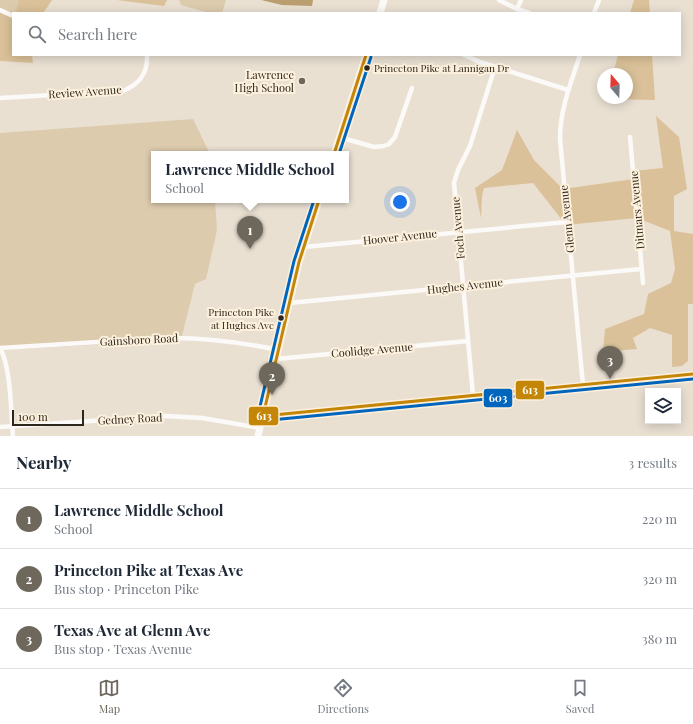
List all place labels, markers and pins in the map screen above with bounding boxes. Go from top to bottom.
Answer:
place label: Princeton Pike at Lannigan Dr [374,61,510,75]
marker: Princeton Pike at Lannigan Dr [362,63,372,73]
place label: Lawrence High School [235,67,294,95]
marker: Lawrence High School [297,76,307,86]
pin: 1 [237,216,263,249]
place label: Princeton Pike at Hughes Ave [208,305,274,332]
marker: Princeton Pike at Hughes Ave [276,313,286,323]
pin: 3 [597,346,623,379]
pin: 2 [259,362,285,395]

